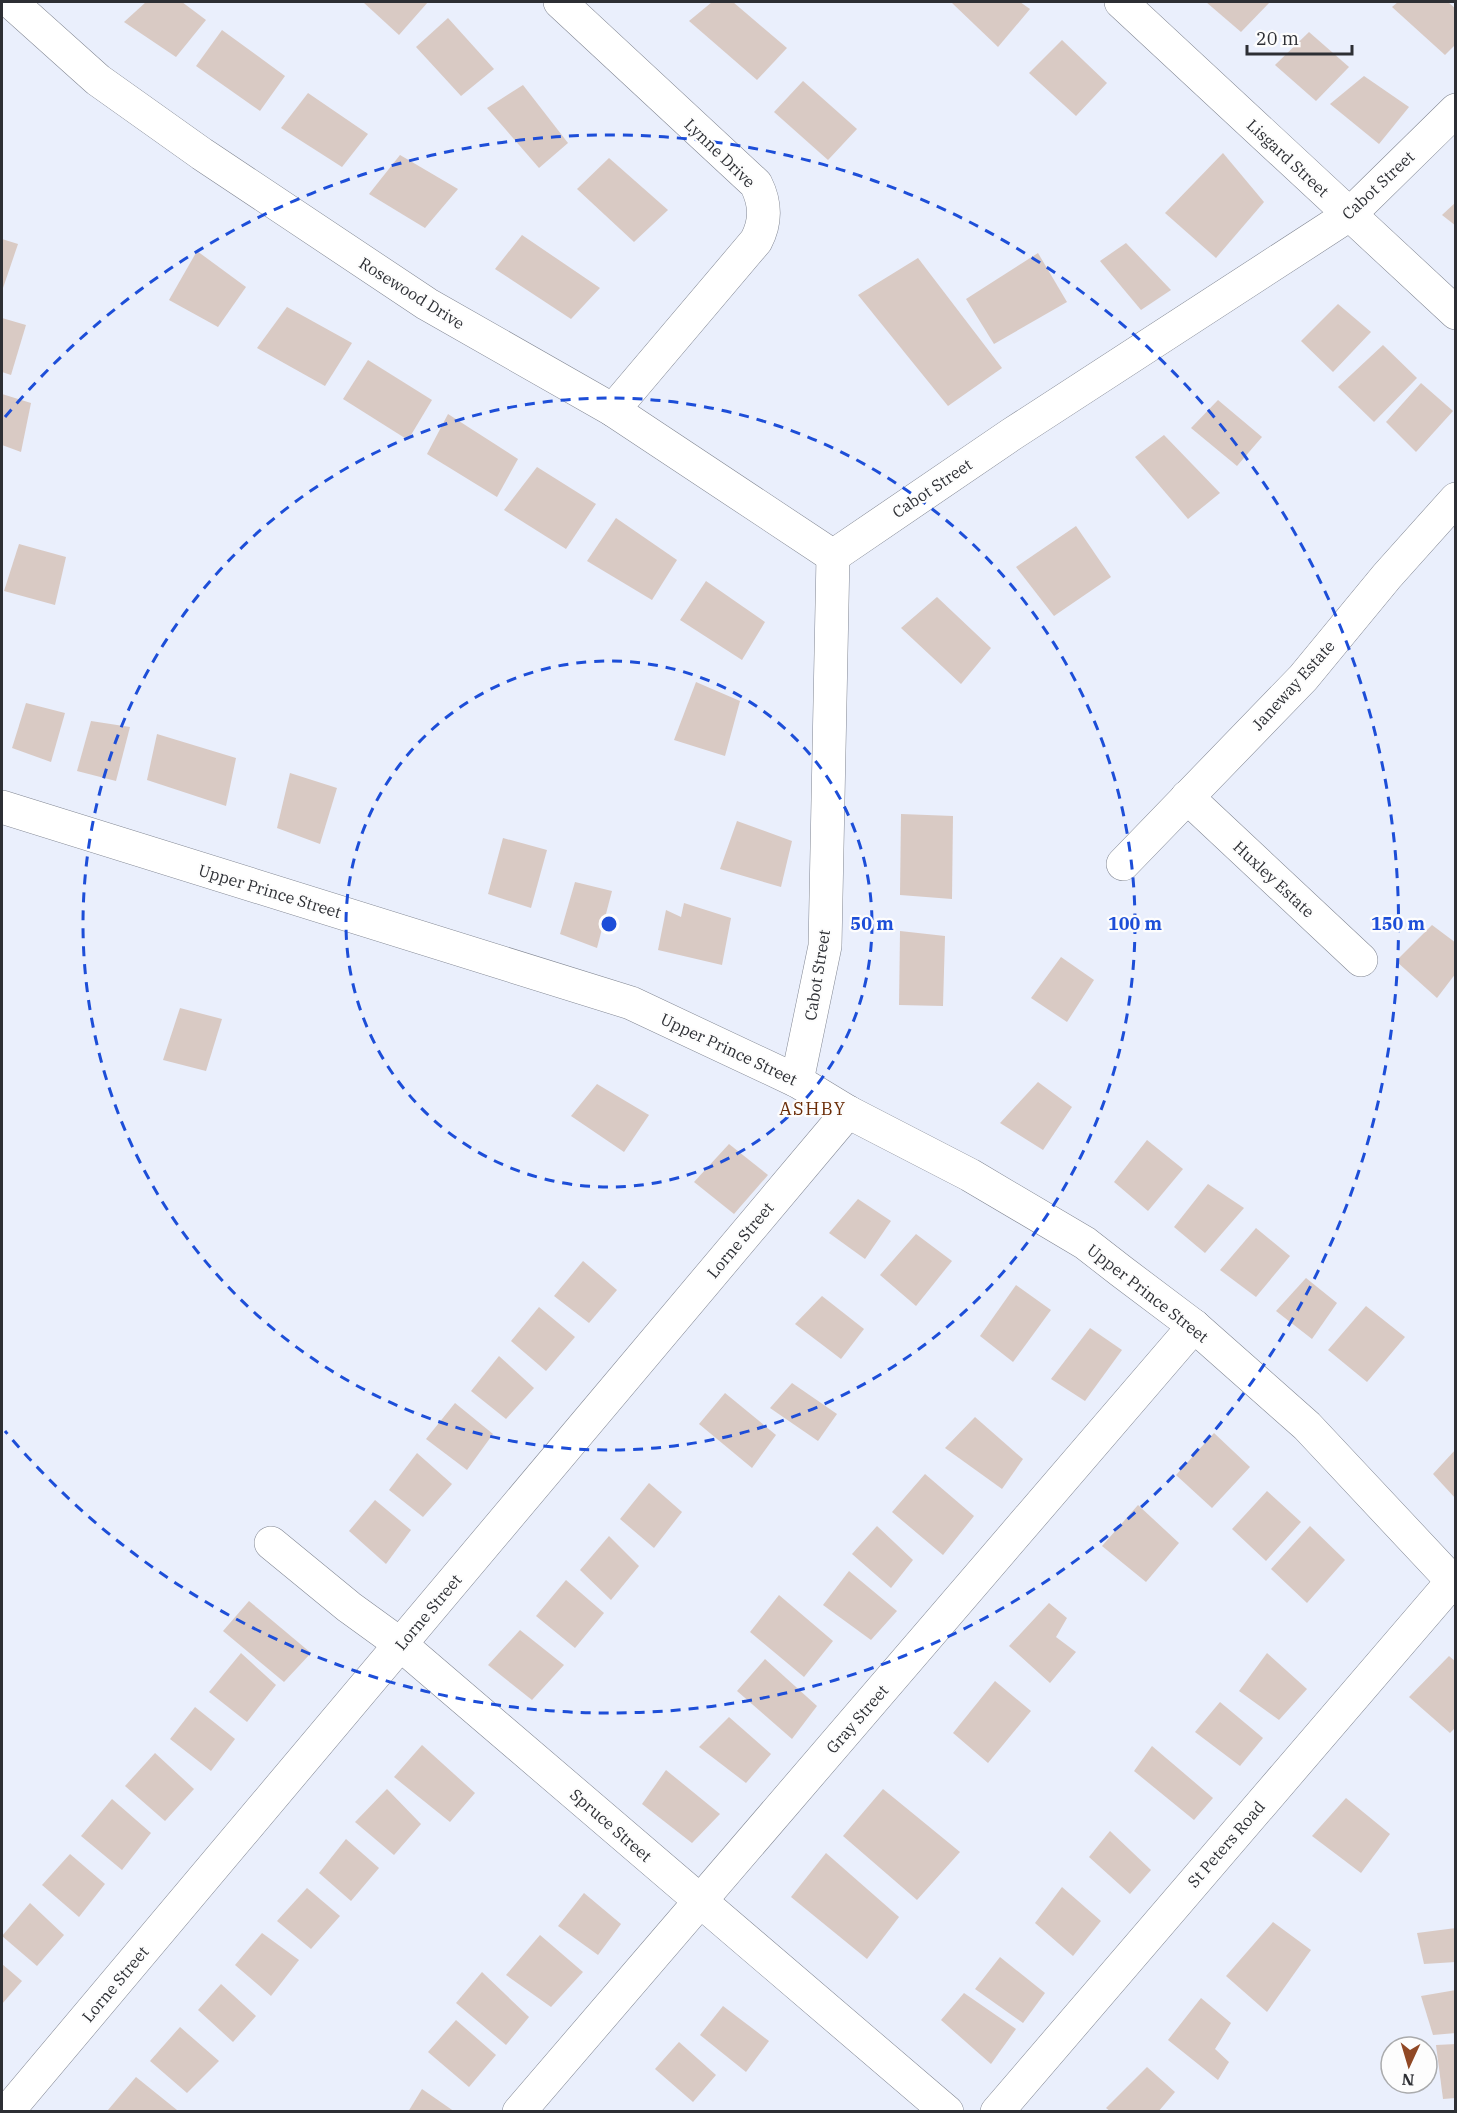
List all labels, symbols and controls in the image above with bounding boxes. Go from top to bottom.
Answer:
scale bar [1247,18,1352,56]
text: 20 m [1256,27,1299,50]
street label: Lynne Drive [680,114,760,192]
street label: Lisgard Street [1243,115,1333,201]
street label: Cabot Street [1338,146,1419,224]
street label: Rosewood Drive [356,253,468,333]
street label: Cabot Street [888,454,976,522]
street label: Janeway Estate [1247,636,1339,734]
street label: Huxley Estate [1229,836,1319,922]
street label: Upper Prince Street [196,860,344,922]
text: 50 m [850,912,894,935]
text: 100 m [1108,912,1163,935]
text: 150 m [1371,912,1426,935]
centre of rings [599,914,619,934]
street label: Cabot Street [800,928,834,1022]
street label: Upper Prince Street [658,1009,801,1090]
district label: ASHBY [779,1097,847,1120]
street label: Lorne Street [702,1198,778,1282]
street label: Upper Prince Street [1083,1239,1213,1347]
street label: Lorne Street [390,1570,466,1654]
street label: Gray Street [822,1680,892,1757]
street label: Spruce Street [566,1784,656,1866]
street label: St Peters Road [1183,1796,1269,1891]
street label: Lorne Street [77,1942,153,2026]
north arrow [1379,2035,1439,2095]
text: N [1401,2070,1415,2090]

